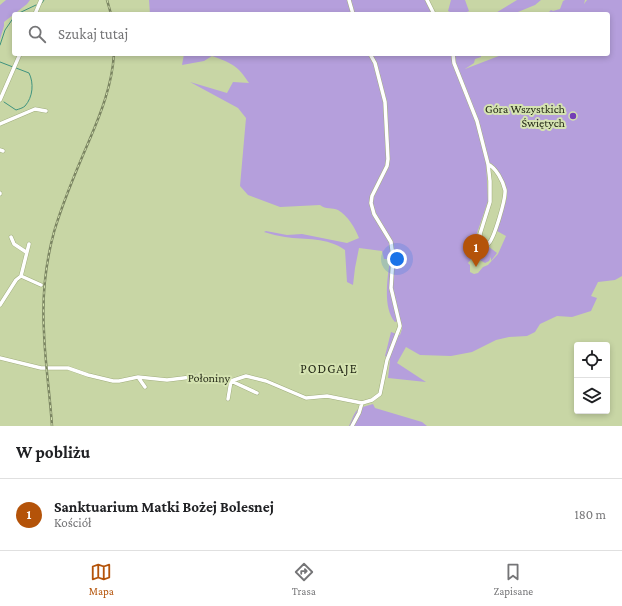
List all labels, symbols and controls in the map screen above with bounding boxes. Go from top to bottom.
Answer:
search box [12,12,610,56]
icon: search [26,23,48,45]
text: Szukaj tutaj [58,26,128,42]
place label: Góra Wszystkich Świętych [485,102,566,130]
marker: Góra Wszystkich Świętych [568,111,578,121]
pin: 1 [463,234,489,267]
your location [387,249,407,269]
map controls [574,342,610,414]
button: locate [574,342,610,378]
district label: PODGAJE [300,361,358,376]
street label: Połoniny [188,371,231,385]
button: layers [574,378,610,414]
text: W pobliżu [16,443,90,462]
text: Sanktuarium Matki Bożej Bolesnej [54,499,274,515]
text: 1 [27,507,31,522]
text: 180 m [574,507,606,522]
text: Kościół [54,515,92,530]
tab: Mapa [89,561,114,597]
tab: Trasa [292,561,316,597]
tab: Zapisane [494,561,533,597]

